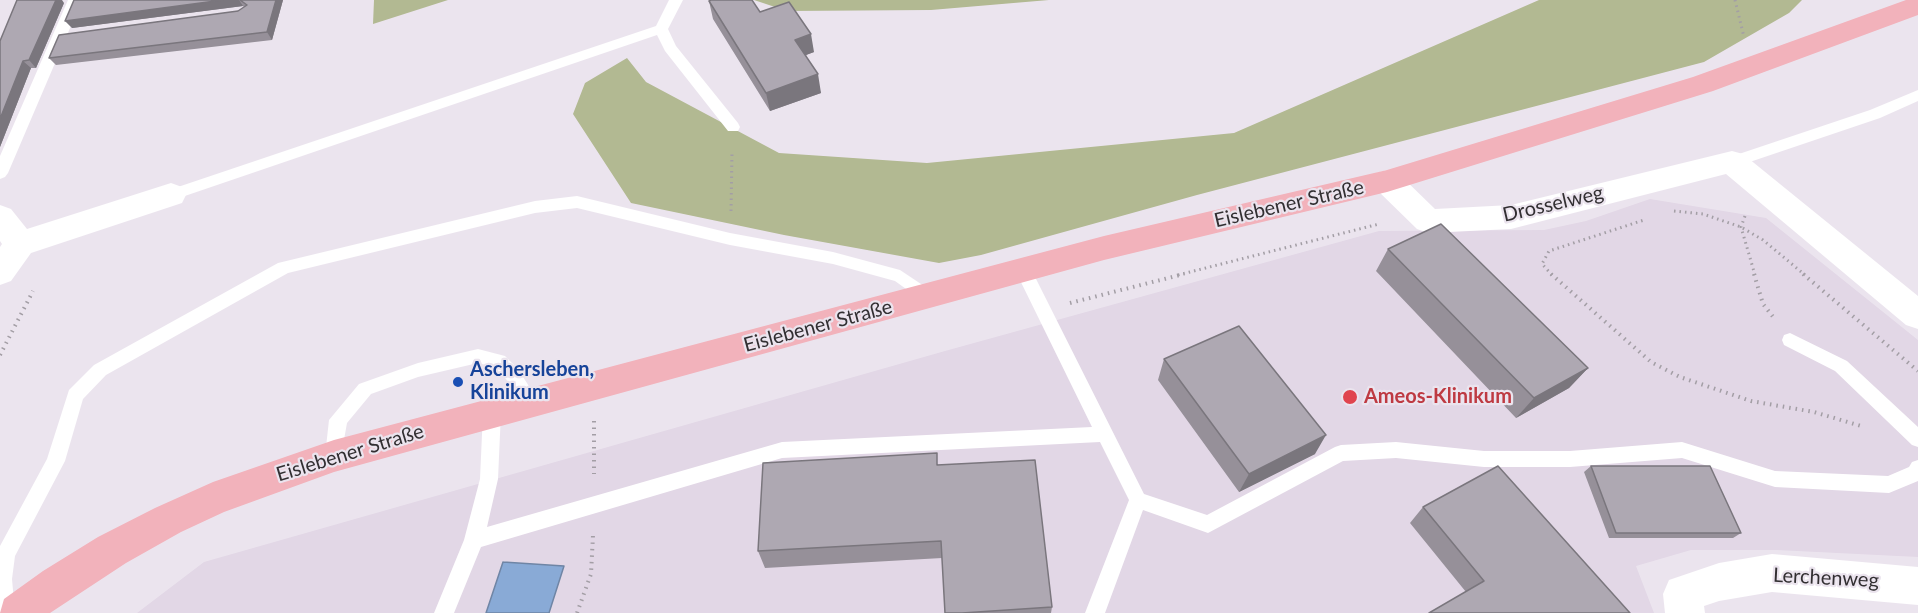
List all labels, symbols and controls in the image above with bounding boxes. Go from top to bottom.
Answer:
street label: Eislebener Straße [1212,175,1366,233]
street label: Drosselweg [1500,181,1606,227]
street label: Eislebener Straße [741,295,895,357]
place label: Aschersleben, Klinikum [470,358,594,405]
marker: Aschersleben, Klinikum [451,375,465,389]
place label: Ameos-Klinikum [1364,385,1512,409]
marker: Ameos-Klinikum [1341,388,1359,406]
street label: Eislebener Straße [273,419,427,487]
street label: Lerchenweg [1773,563,1879,593]

